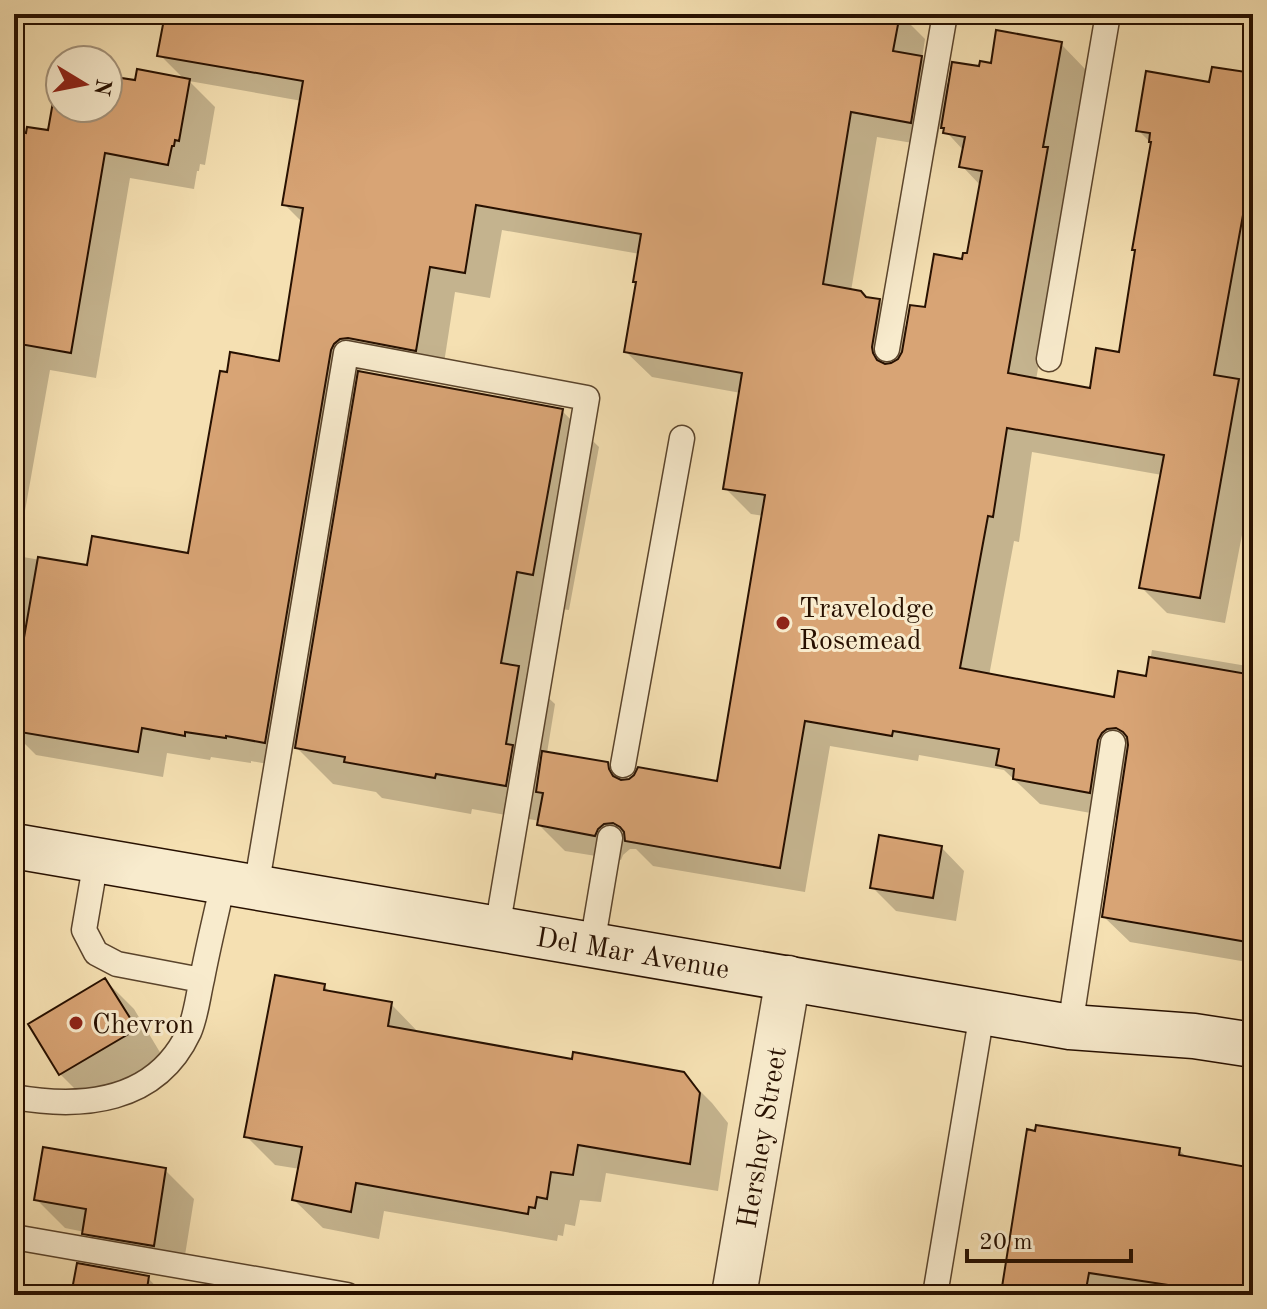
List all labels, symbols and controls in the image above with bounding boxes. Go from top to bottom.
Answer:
north arrow [44,44,124,124]
text: N [89,77,114,97]
place label: Travelodge Rosemead [799,596,934,656]
marker: Travelodge Rosemead [774,614,792,632]
street label: Del Mar Avenue [534,925,731,985]
place label: Chevron [92,1012,194,1040]
marker: Chevron [67,1014,85,1032]
street label: Hershey Street [735,1045,793,1231]
scale bar [967,1213,1131,1263]
text: 20 m [979,1231,1033,1255]

